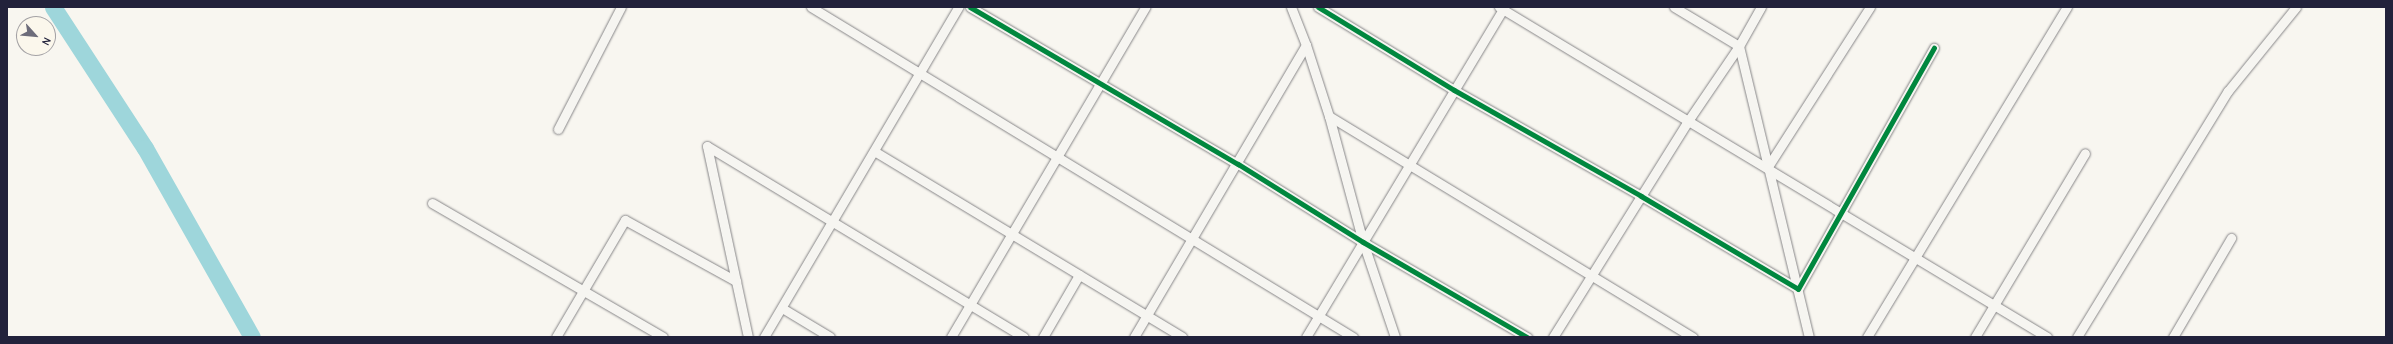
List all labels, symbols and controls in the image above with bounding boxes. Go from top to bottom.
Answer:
north arrow [16,16,56,56]
text: N [39,35,54,47]

